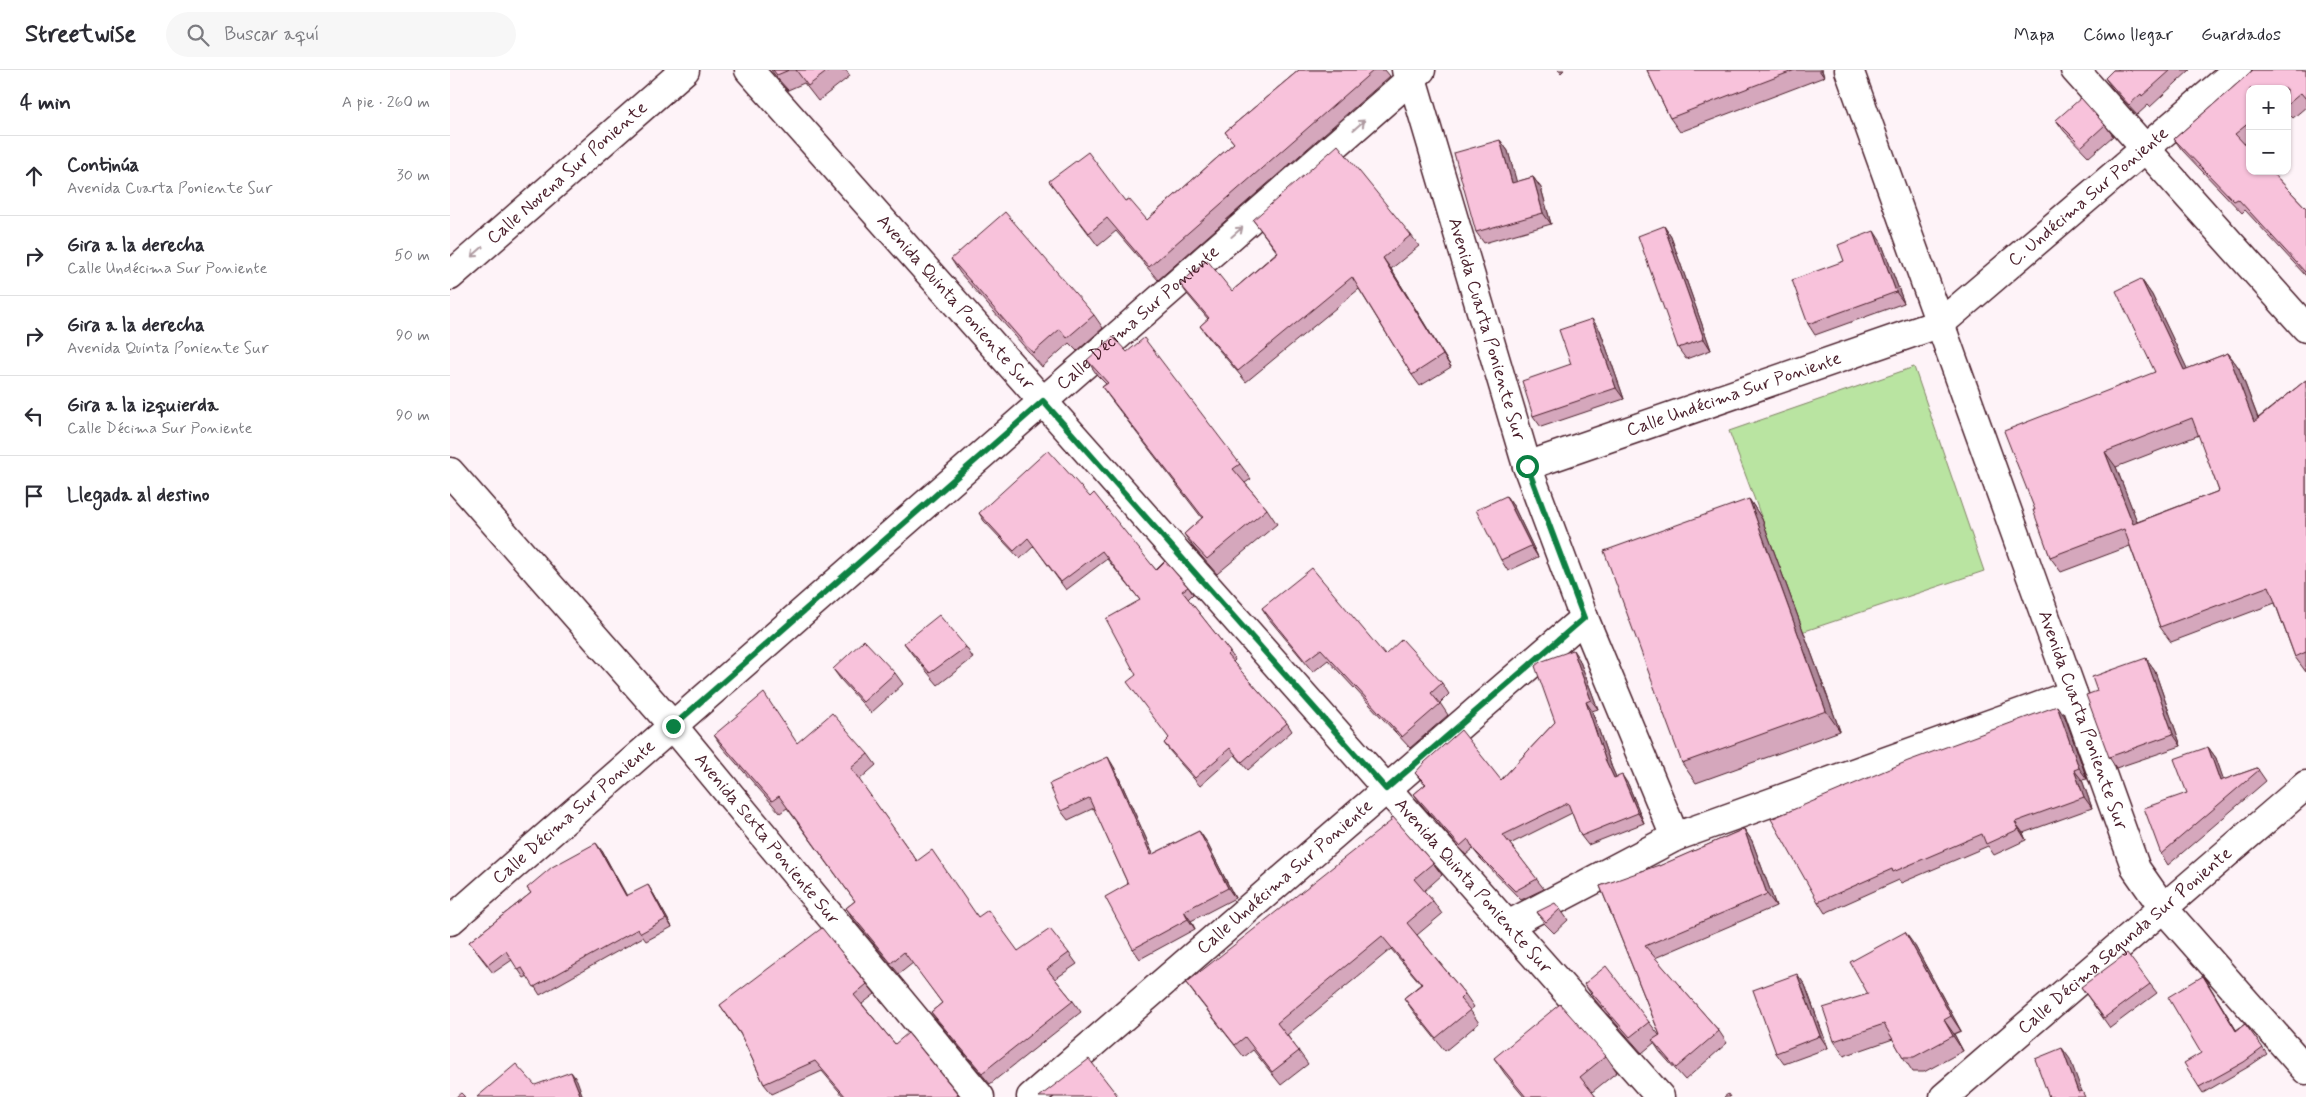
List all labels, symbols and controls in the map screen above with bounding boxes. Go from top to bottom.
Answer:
search box [166,12,516,57]
text: Streetwise [25,19,136,50]
icon: search [184,21,212,49]
text: Buscar aquí [224,22,320,47]
text: Mapa [2014,23,2055,47]
text: Cómo llegar [2083,23,2173,47]
text: Guardados [2201,23,2281,47]
map controls [2246,85,2291,175]
button: + [2246,85,2291,130]
text: 4 min [20,89,71,117]
text: A pie · 260 m [342,92,430,113]
street label: Calle Novena Sur Poniente [482,96,653,250]
one-way arrow [1352,119,1365,130]
street label: C. Undécima Sur Poniente [2003,121,2174,272]
button: − [2246,130,2291,175]
text: Continúa [67,153,139,178]
icon: ahead [20,162,48,190]
text: 30 m [397,165,430,186]
text: Avenida Cuarta Poniente Sur [67,178,273,199]
street label: Avenida Quinta Poniente Sur [871,210,1040,396]
street label: Avenida Cuarta Poniente Sur [1442,215,1531,444]
one-way arrow [1230,226,1243,237]
text: Gira a la derecha [67,233,205,258]
street label: Calle Décima Sur Poniente [1052,240,1225,396]
icon: right [20,242,48,270]
text: 50 m [394,245,430,266]
one-way arrow [471,246,484,258]
text: Calle Undécima Sur Poniente [67,258,267,279]
text: Gira a la derecha [67,313,205,338]
icon: right [20,322,48,350]
text: 90 m [396,325,430,346]
text: Avenida Quinta Poniente Sur [67,338,269,359]
street label: Calle Undécima Sur Poniente [1623,346,1845,443]
text: Gira a la izquierda [67,393,218,418]
icon: left [20,402,48,430]
text: 90 m [396,405,430,426]
text: Calle Décima Sur Poniente [67,418,252,439]
route start [1516,455,1539,478]
icon: arrive [20,482,48,510]
text: Llegada al destino [67,483,209,508]
street label: Avenida Cuarta Poniente Sur [2032,607,2133,834]
route end [662,715,685,738]
street label: Calle Décima Sur Poniente [488,734,661,890]
street label: Avenida Sexta Poniente Sur [689,748,845,930]
street label: Avenida Quinta Poniente Sur [1389,793,1558,980]
street label: Calle Undécima Sur Poniente [1192,794,1378,960]
street label: Calle Décima Segunda Sur Poniente [2013,842,2237,1040]

